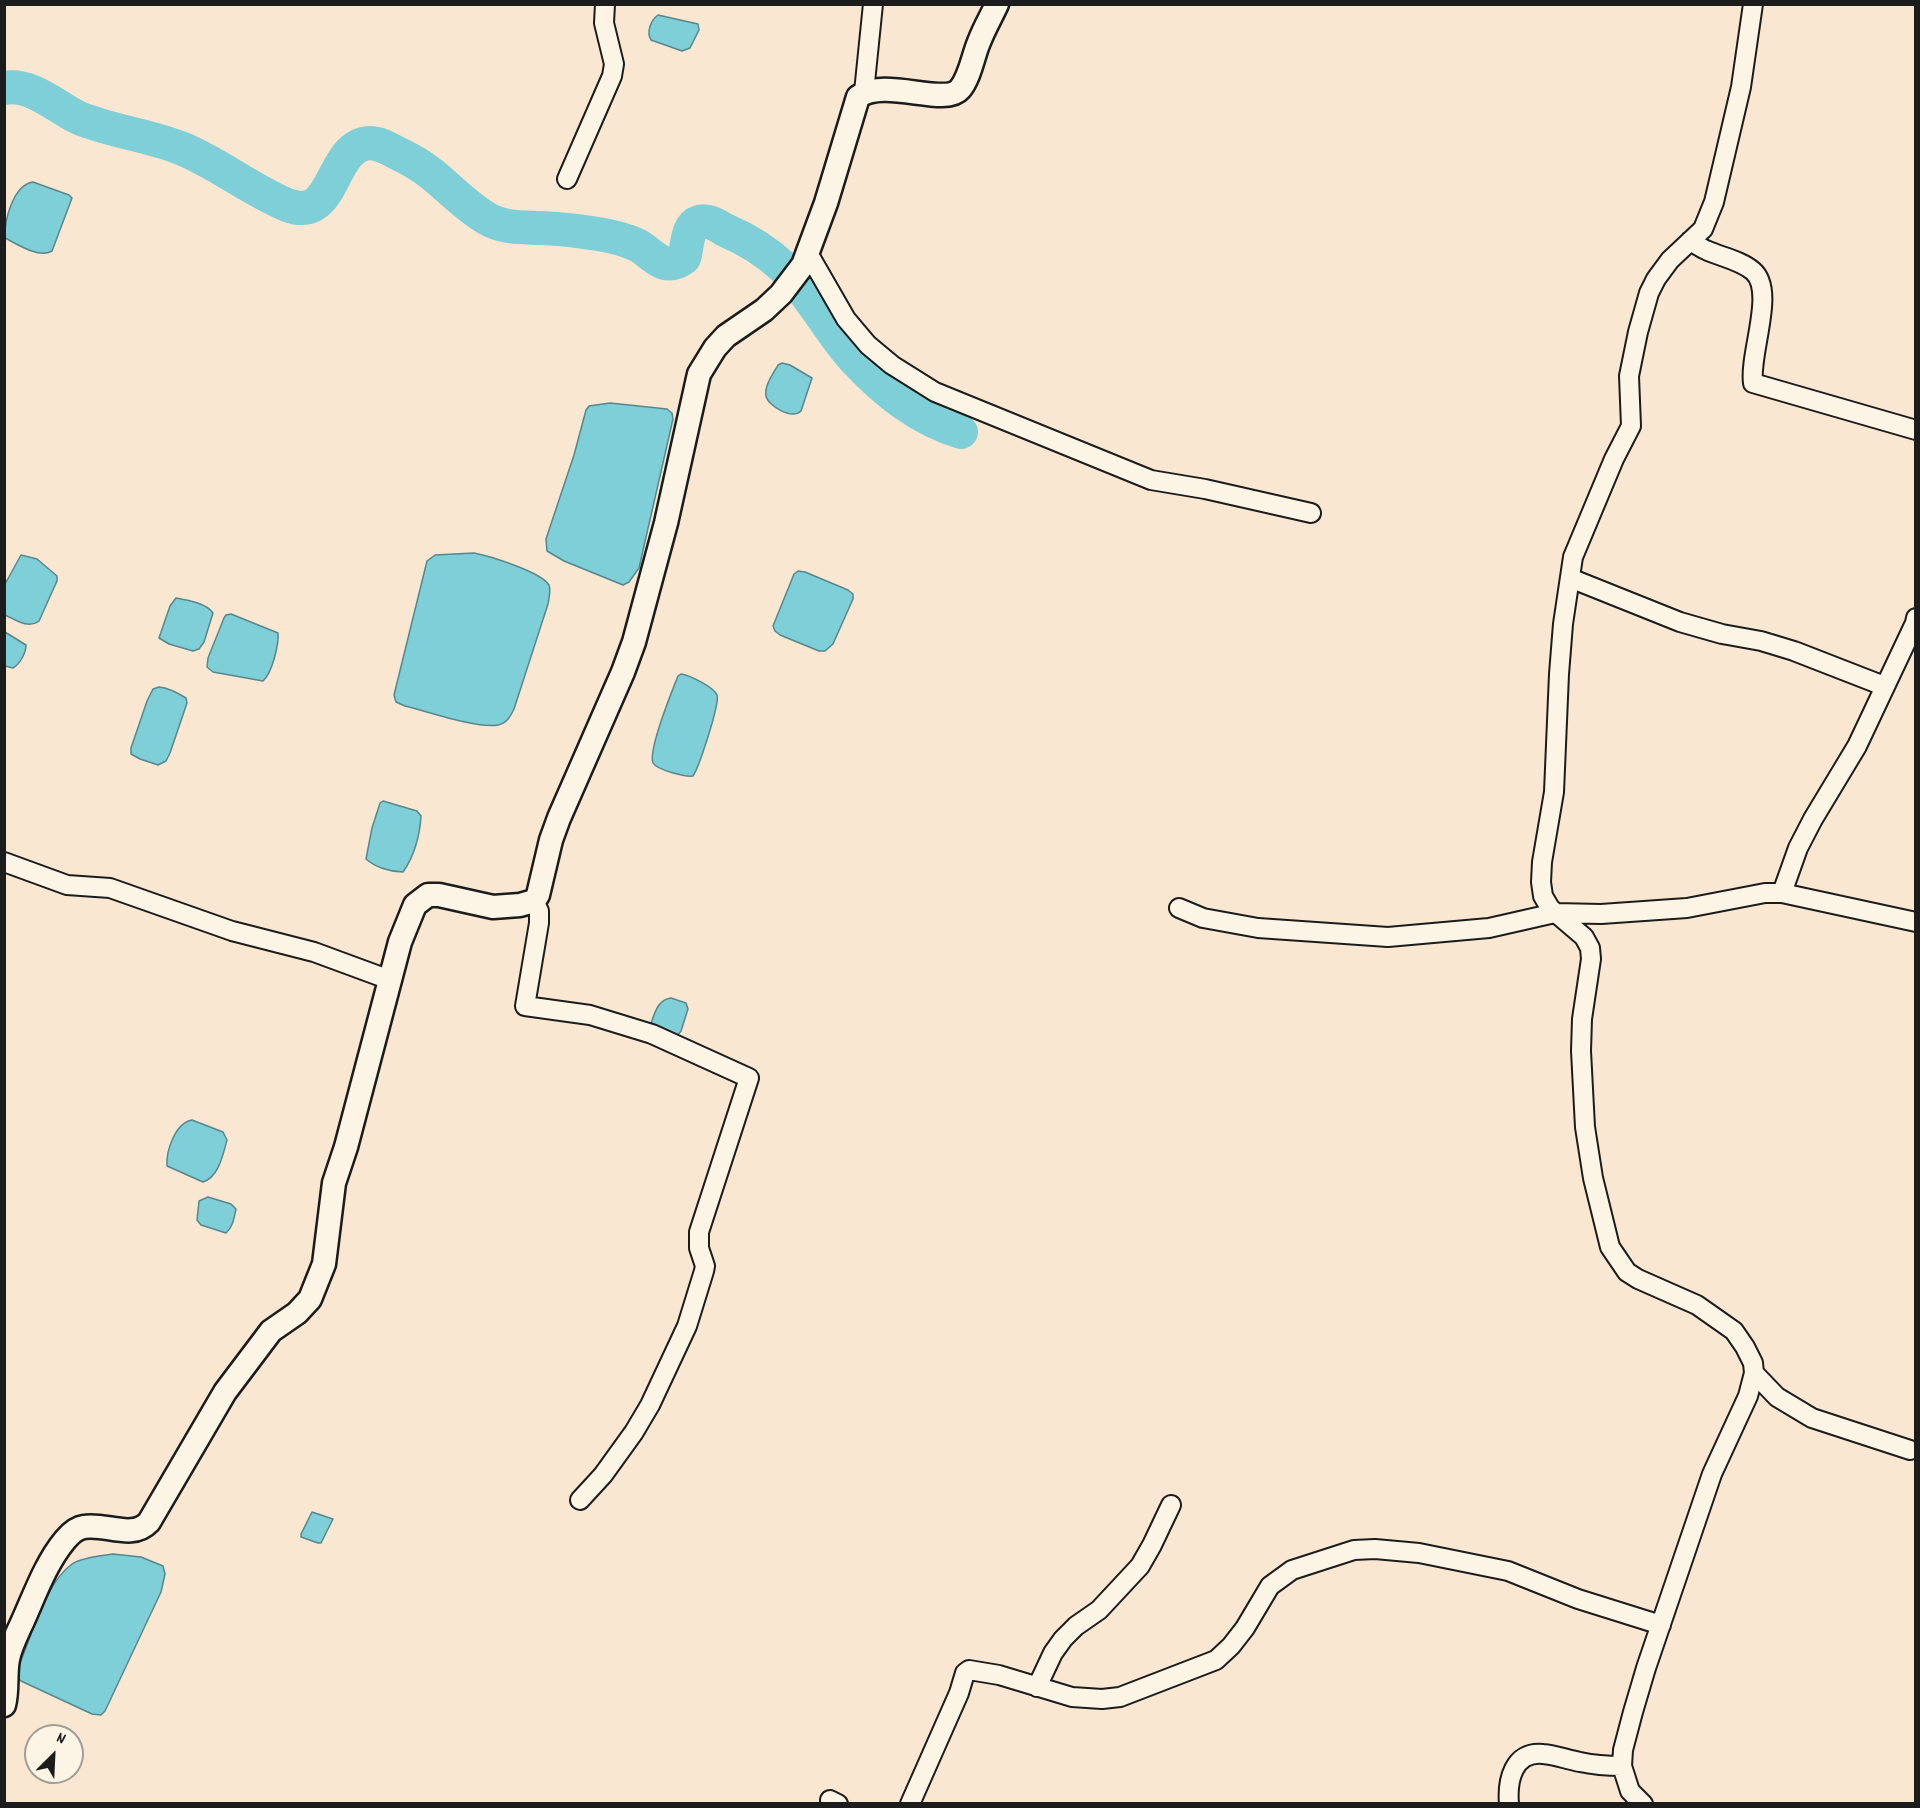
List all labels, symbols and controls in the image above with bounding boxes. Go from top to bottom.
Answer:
north arrow [24,1724,84,1784]
text: N [52,1727,69,1751]

